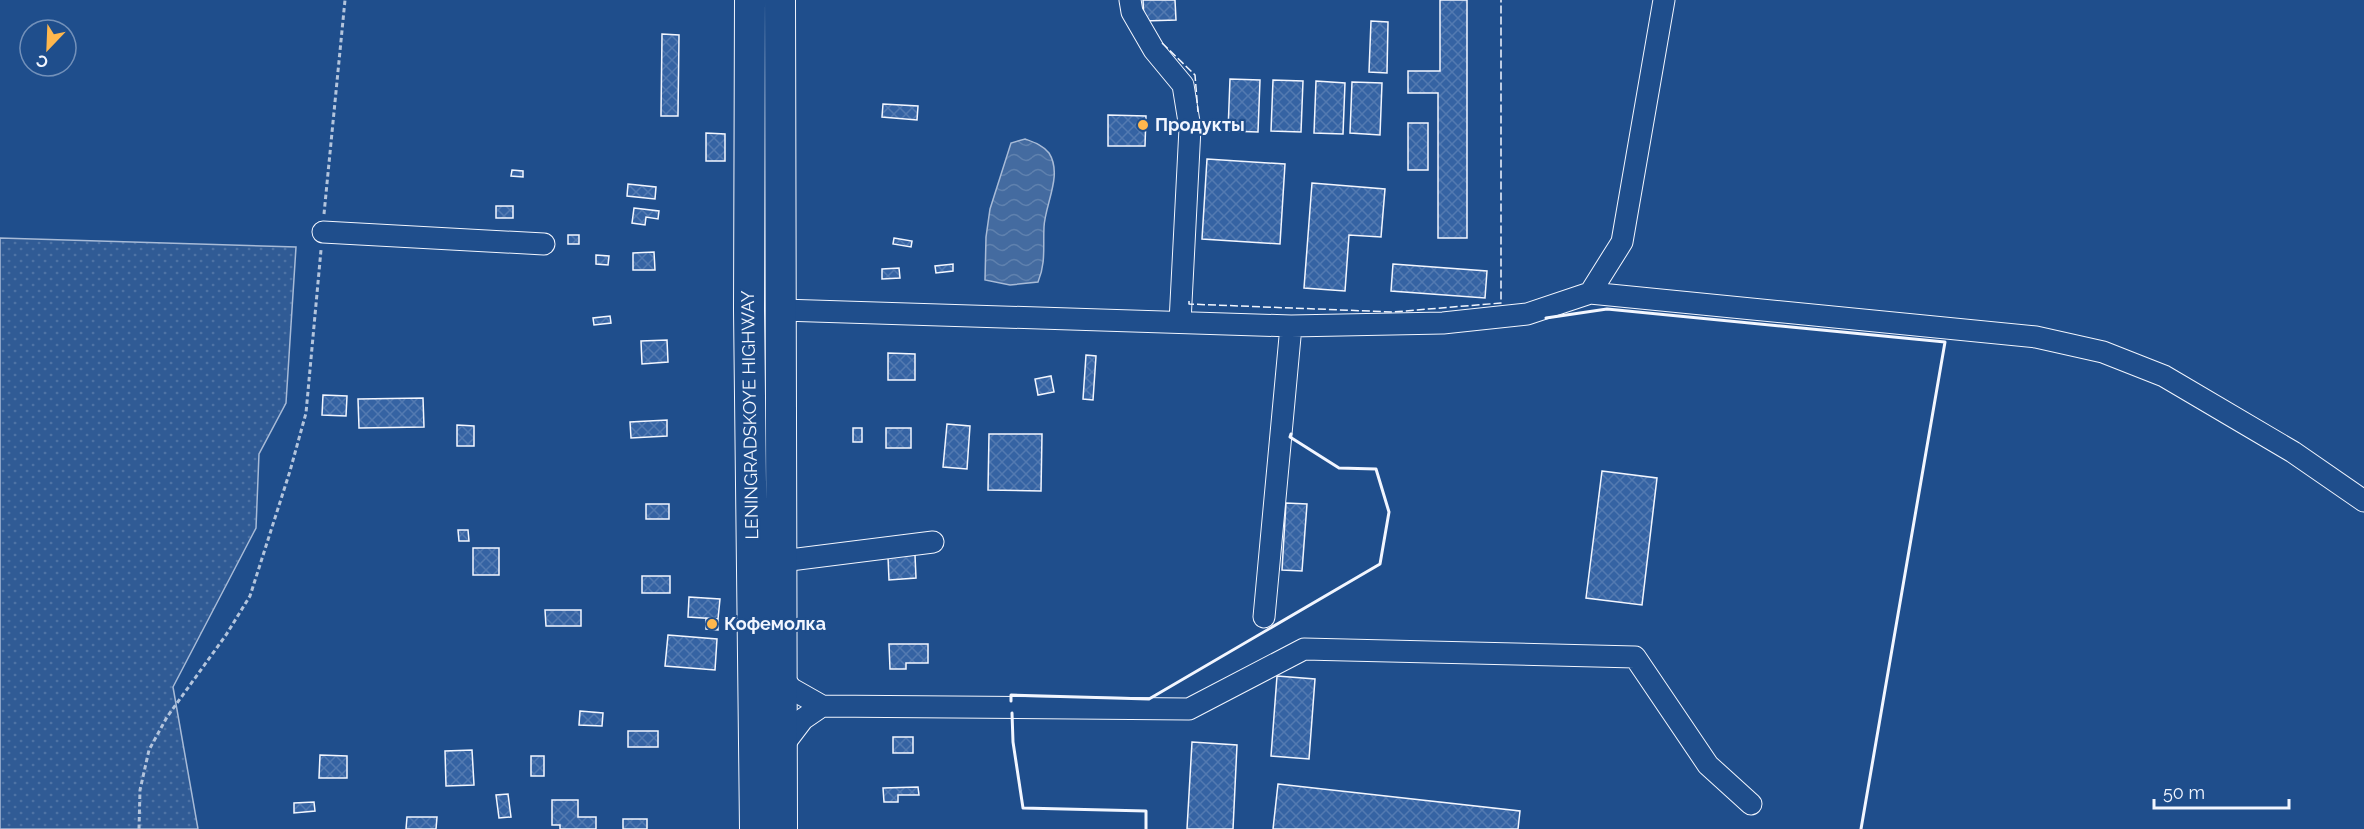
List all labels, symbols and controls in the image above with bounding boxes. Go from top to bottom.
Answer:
north arrow [18,18,78,78]
text: С [34,50,51,72]
place label: Продукты [1155,114,1245,135]
marker: Продукты [1136,118,1150,132]
street label: LENINGRADSKOYE HIGHWAY [737,290,762,540]
place label: Кофемолка [724,613,826,634]
marker: Кофемолка [705,617,719,631]
scale bar [2154,772,2289,810]
text: 50 m [2163,782,2205,803]

